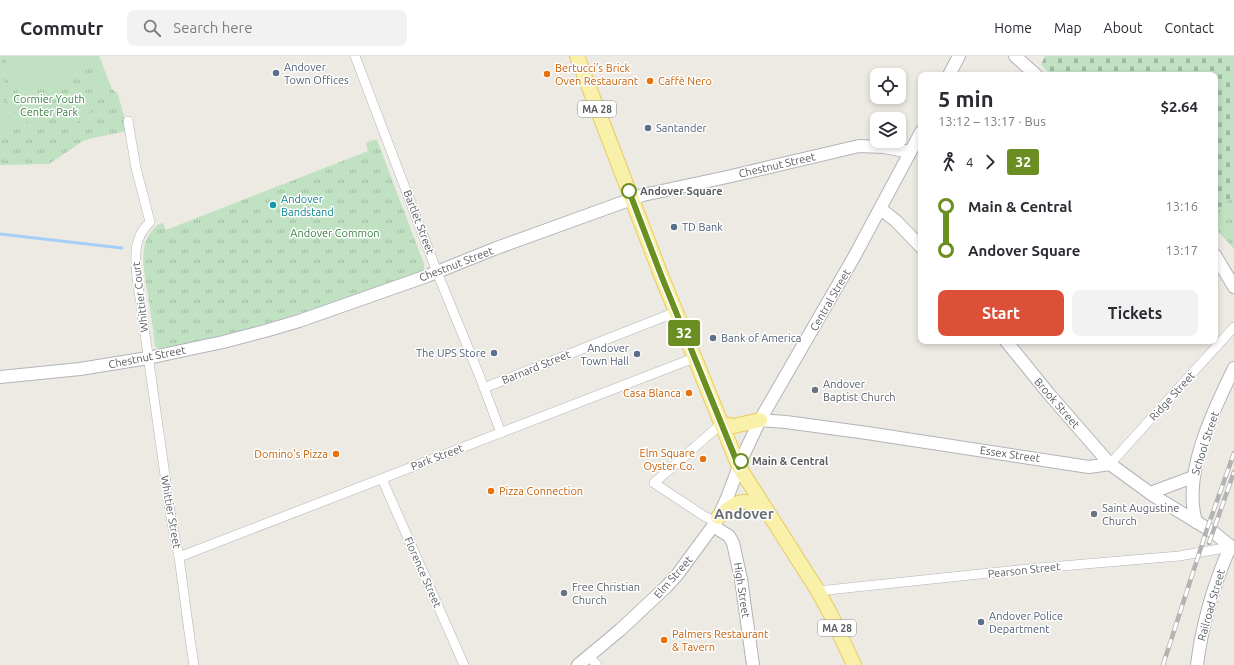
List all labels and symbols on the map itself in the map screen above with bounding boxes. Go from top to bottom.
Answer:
place label: Andover Town Offices [284,61,349,86]
place label: Bertucci's Brick Oven Restaurant [555,62,639,87]
marker: Andover Town Offices [271,68,281,78]
marker: Bertucci's Brick Oven Restaurant [542,69,552,79]
place label: Caffè Nero [658,75,712,87]
marker: Caffè Nero [645,76,655,86]
park label: Cormier Youth Center Park [13,93,85,118]
road number: MA 28 [578,101,616,117]
place label: Santander [656,122,707,134]
marker: Santander [643,123,653,133]
street label: Chestnut Street [737,150,817,180]
marker: Andover Square [621,183,637,199]
place label: Andover Square [640,185,723,197]
street label: Bartlet Street [401,188,437,256]
place label: Andover Bandstand [281,193,334,218]
marker: Andover Bandstand [268,200,278,210]
place label: TD Bank [682,221,723,233]
marker: TD Bank [669,222,679,232]
park label: Andover Common [290,227,380,239]
street label: Chestnut Street [417,244,495,284]
street label: Whittier Court [130,260,150,333]
street label: Central Street [807,266,853,333]
line badge: 32 [666,320,702,346]
place label: Bank of America [721,332,801,344]
marker: Bank of America [708,333,718,343]
place label: Andover Town Hall [581,342,630,367]
street label: Chestnut Street [107,344,187,370]
place label: The UPS Store [416,347,486,359]
marker: The UPS Store [489,348,499,358]
street label: Barnard Street [500,348,573,386]
marker: Andover Town Hall [632,349,642,359]
street label: Ridge Street [1147,369,1198,423]
street label: Brook Street [1032,375,1083,431]
place label: Andover Baptist Church [823,378,896,403]
marker: Andover Baptist Church [810,385,820,395]
place label: Casa Blanca [623,387,681,399]
marker: Casa Blanca [684,388,694,398]
street label: School Street [1189,409,1221,476]
street label: Park Street [409,441,465,472]
street label: Essex Street [979,444,1041,464]
place label: Elm Square Oyster Co. [640,447,695,472]
place label: Domino's Pizza [254,448,328,460]
marker: Domino's Pizza [331,449,341,459]
marker: Main & Central [733,453,749,469]
marker: Elm Square Oyster Co. [698,454,708,464]
place label: Main & Central [752,455,829,467]
street label: Whittier Street [159,475,183,550]
place label: Pizza Connection [499,485,583,497]
marker: Pizza Connection [486,486,496,496]
place label: Saint Augustine Church [1102,502,1179,527]
district label: Andover [714,505,775,522]
marker: Saint Augustine Church [1089,509,1099,519]
street label: Florence Street [402,535,444,610]
street label: Elm Street [651,553,695,600]
street label: Pearson Street [987,560,1062,580]
street label: High Street [732,561,752,619]
street label: Railroad Street [1195,567,1227,642]
place label: Free Christian Church [572,581,640,606]
marker: Free Christian Church [559,588,569,598]
place label: Andover Police Department [989,610,1063,635]
marker: Andover Police Department [976,617,986,627]
road number: MA 28 [818,620,856,636]
place label: Palmers Restaurant & Tavern [672,628,769,653]
marker: Palmers Restaurant & Tavern [659,635,669,645]

